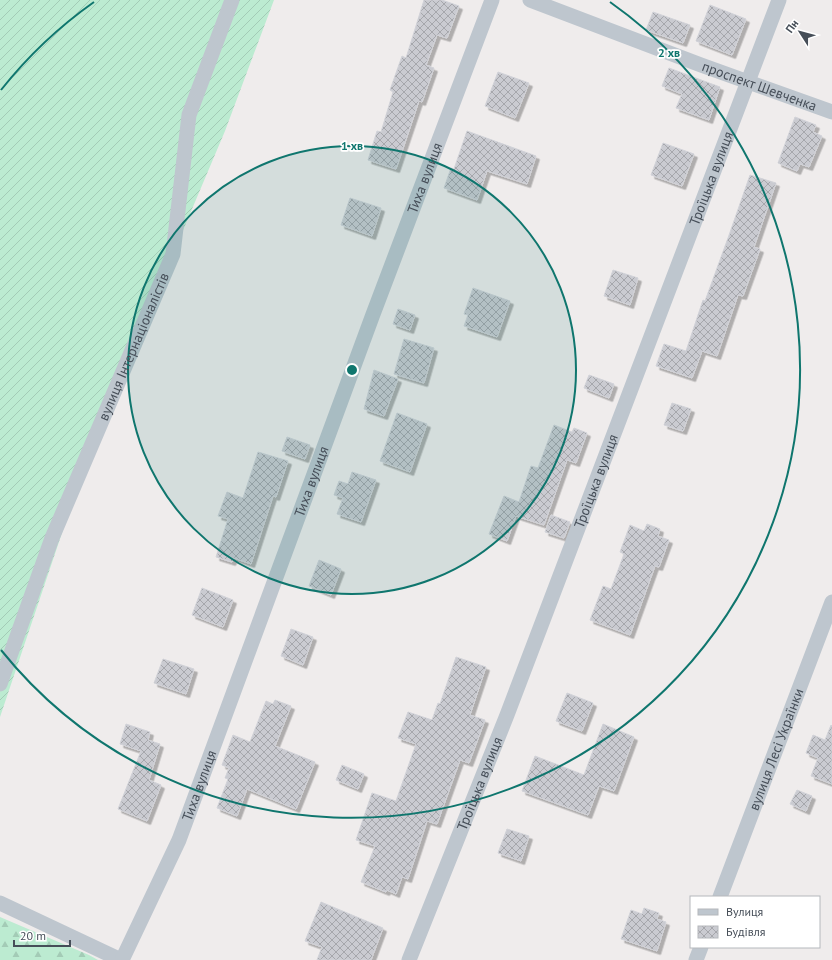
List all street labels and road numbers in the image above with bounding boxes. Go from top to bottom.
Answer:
street label: проспект Шевченка [700,57,819,115]
street label: Троїцька вулиця [685,129,737,228]
street label: Тиха вулиця [403,140,446,216]
street label: вулиця Інтернаціоналістів [94,270,173,423]
street label: Троїцька вулиця [570,432,622,531]
street label: Тиха вулиця [290,444,333,519]
street label: вулиця Лесі Українки [745,686,807,813]
street label: Троїцька вулиця [453,734,506,833]
street label: Тиха вулиця [178,748,220,823]

